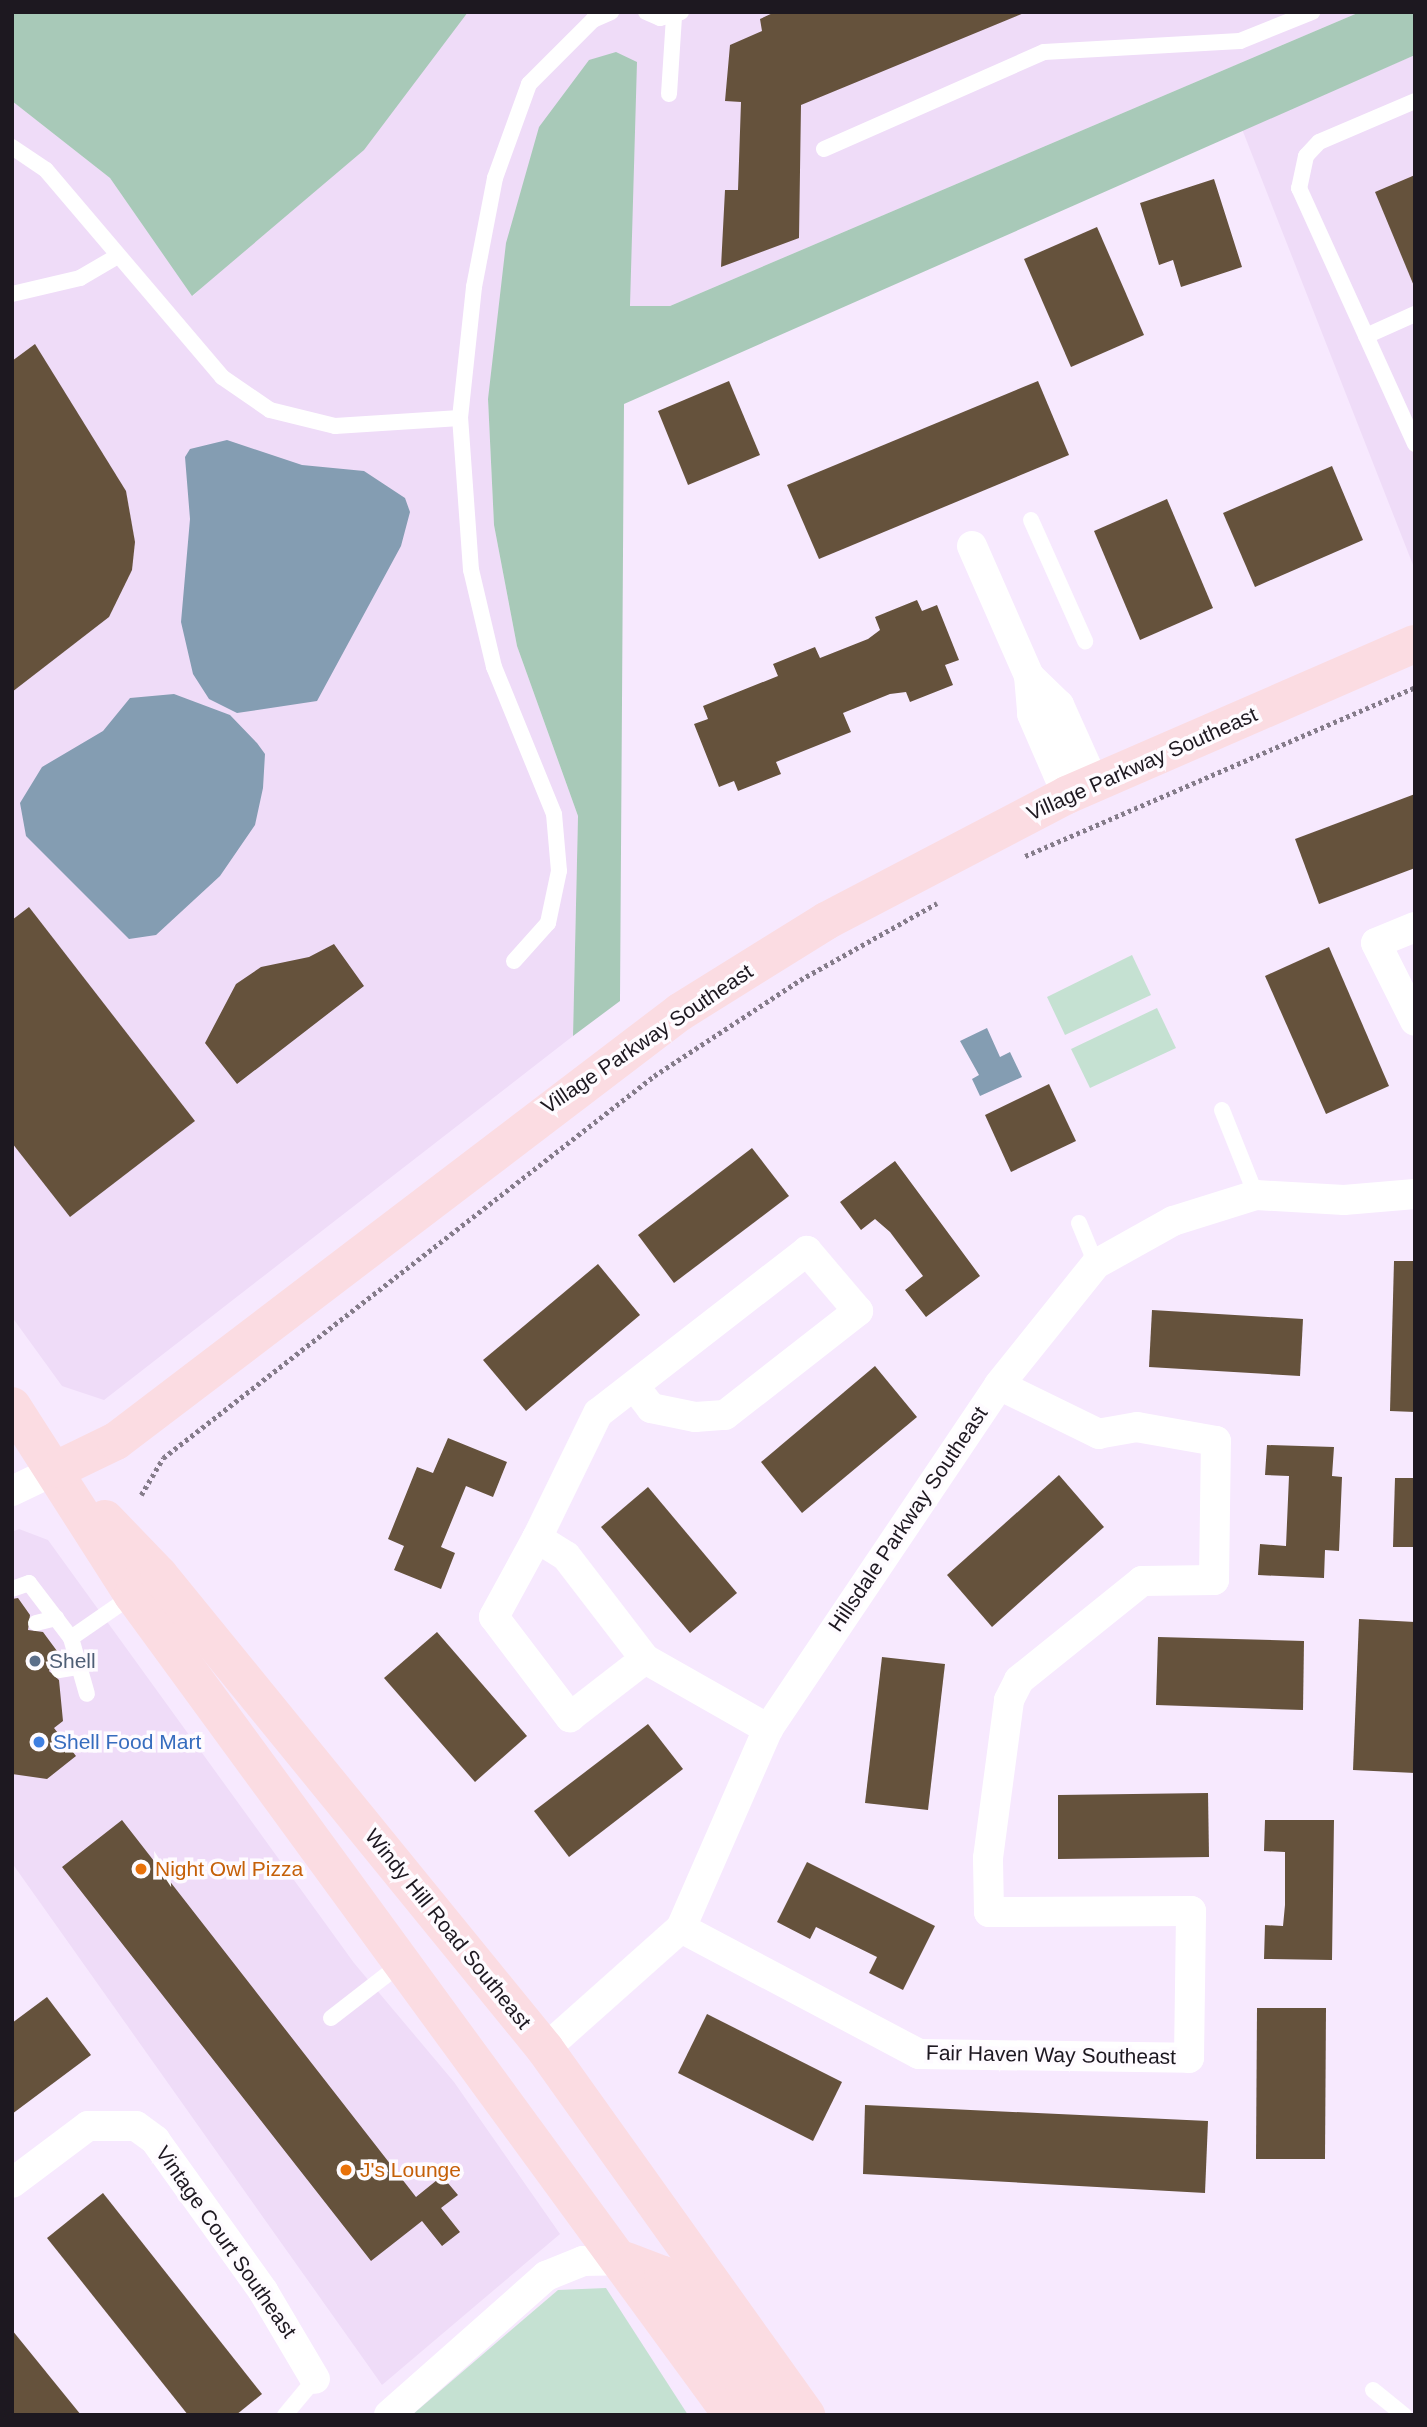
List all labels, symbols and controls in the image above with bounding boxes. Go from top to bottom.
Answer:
street label: Village Parkway Southeast [1023,702,1261,826]
street label: Village Parkway Southeast [537,959,757,1119]
street label: Hillsdale Parkway Southeast [823,1402,993,1636]
place label: Shell [49,1648,96,1674]
marker: Shell [27,1653,43,1669]
place label: Shell Food Mart [53,1729,201,1755]
marker: Shell Food Mart [31,1734,47,1750]
street label: Windy Hill Road Southeast [360,1824,536,2034]
place label: Night Owl Pizza [155,1856,303,1882]
marker: Night Owl Pizza [133,1861,149,1877]
street label: Fair Haven Way Southeast [926,2040,1176,2070]
street label: Vintage Court Southeast [150,2141,302,2343]
place label: J's Lounge [360,2157,461,2183]
marker: J's Lounge [338,2162,354,2178]

